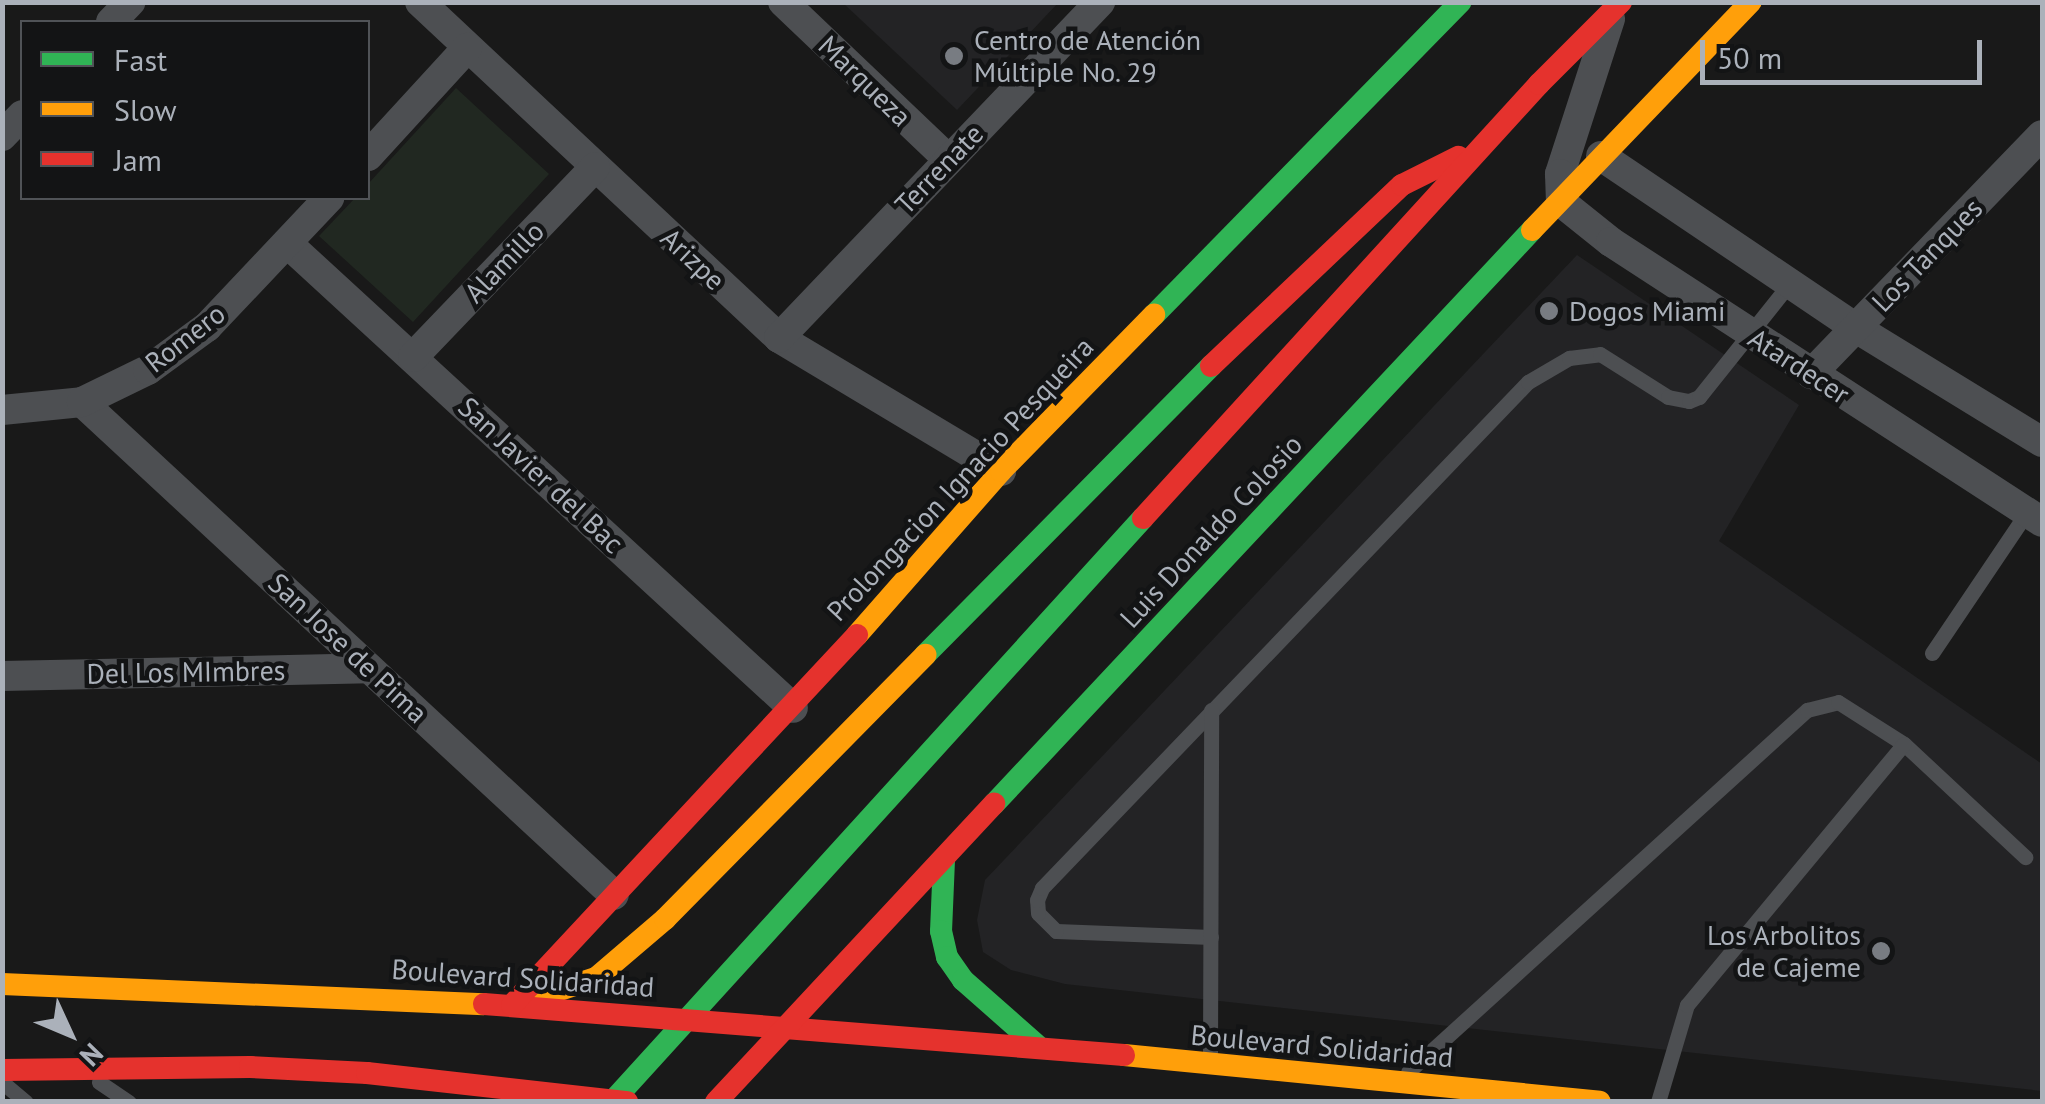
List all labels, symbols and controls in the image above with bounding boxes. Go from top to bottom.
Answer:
legend [20,20,370,200]
scale bar [1705,20,1988,82]
place label: Centro de Atención Múltiple No. 29 [974,23,1202,89]
street label: Marqueza [812,29,918,133]
text: 50 m [1717,38,1782,77]
text: Fast [114,40,167,79]
marker: Centro de Atención Múltiple No. 29 [943,45,965,67]
text: Slow [114,90,177,129]
street label: Terrenate [888,117,990,221]
text: Jam [114,140,162,179]
street label: Los Tanques [1865,191,1989,319]
street label: Alamillo [457,214,551,310]
street label: Arizpe [654,221,732,297]
place label: Dogos Miami [1569,294,1725,328]
street label: Romero [138,296,232,380]
marker: Dogos Miami [1538,300,1560,322]
street label: Atardecer [1742,321,1856,411]
street label: Prolongacion Ignacio Pesqueira [820,330,1100,628]
street label: San Javier del Bac [451,390,631,560]
street label: Luis Donaldo Colosio [1113,428,1309,634]
street label: San Jose de Pima [262,566,434,730]
street label: Del Los MImbres [86,653,286,691]
place label: Los Arbolitos de Cajeme [1706,918,1861,984]
marker: Los Arbolitos de Cajeme [1870,940,1892,962]
street label: Boulevard Solidaridad [391,952,655,1004]
north arrow [20,984,120,1084]
street label: Boulevard Solidaridad [1189,1018,1455,1074]
text: N [72,1036,112,1075]

